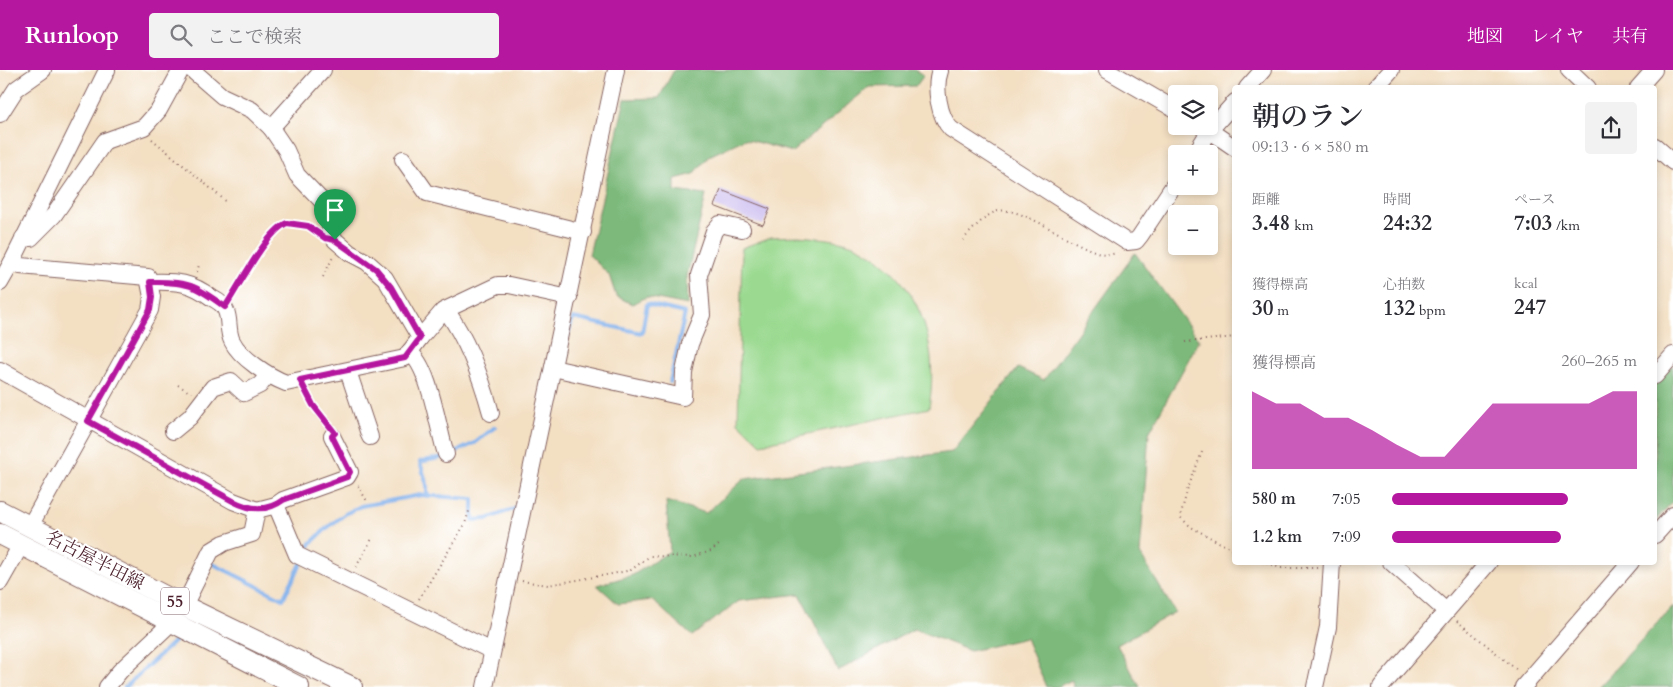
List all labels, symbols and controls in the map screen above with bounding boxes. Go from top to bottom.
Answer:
search box [149,13,499,58]
text: Runloop [25,19,119,52]
icon: search [167,21,195,49]
text: ここで検索 [207,24,302,50]
text: 地図 [1467,24,1503,49]
text: レイヤ [1531,24,1584,49]
text: 共有 [1612,24,1648,49]
map controls [1168,85,1218,255]
button: layers [1168,85,1218,135]
text: 朝のラン [1252,98,1364,136]
button: share [1585,102,1637,154]
text: 09:13 · 6 × 580 m [1252,136,1369,158]
button: + [1168,145,1218,195]
pin [314,189,356,240]
text: 距離 [1252,190,1280,209]
text: 時間 [1383,190,1411,209]
text: ペース [1514,190,1555,209]
icon: arrive [321,196,349,224]
button: − [1168,205,1218,255]
text: 3.48 [1252,209,1290,238]
text: 24:32 [1383,209,1432,238]
text: 7:03 [1514,209,1552,238]
text: km [1290,216,1313,235]
text: /km [1552,216,1580,235]
text: kcal [1514,274,1538,293]
text: 獲得標高 [1252,275,1308,294]
text: 心拍数 [1383,275,1425,294]
text: 247 [1514,293,1546,322]
text: 30 [1252,294,1274,323]
text: 132 [1383,294,1415,323]
text: m [1274,301,1289,320]
text: bpm [1415,301,1446,320]
text: 260–265 m [1561,350,1637,372]
text: 獲得標高 [1252,352,1316,374]
text: 580 m [1252,488,1296,510]
text: 7:05 [1332,488,1361,510]
street label: 名古屋半田線 [41,525,149,596]
text: 1.2 km [1252,526,1302,548]
text: 7:09 [1332,526,1361,548]
road number: 55 [161,588,189,614]

